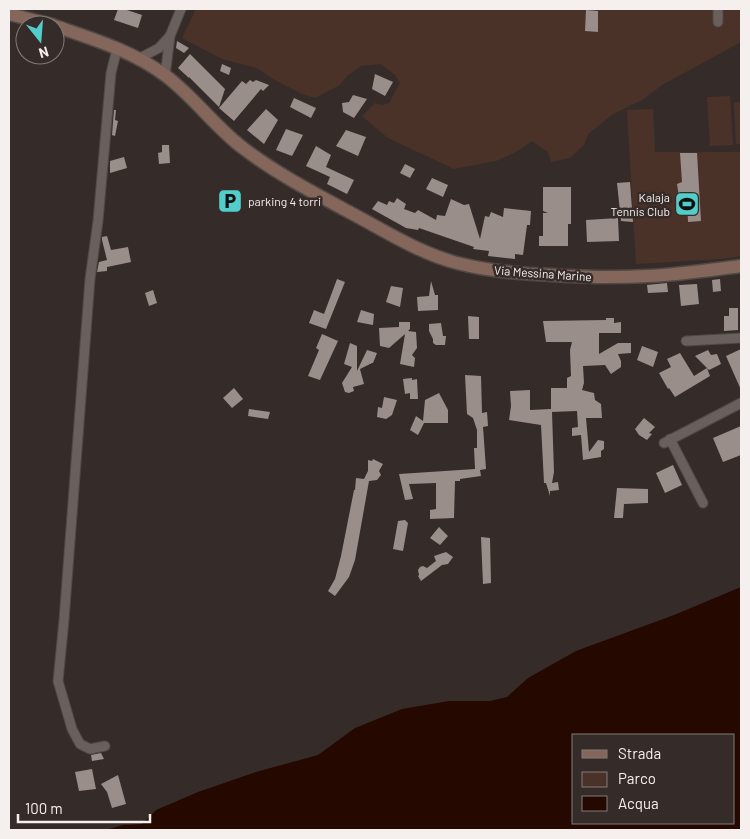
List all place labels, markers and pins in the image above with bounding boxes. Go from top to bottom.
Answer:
parking icon: parking 4 torri [217,188,243,214]
place label: Kalaja Tennis Club [610,190,670,218]
sports icon: Kalaja Tennis Club [674,191,700,217]
place label: parking 4 torri [248,194,321,208]

